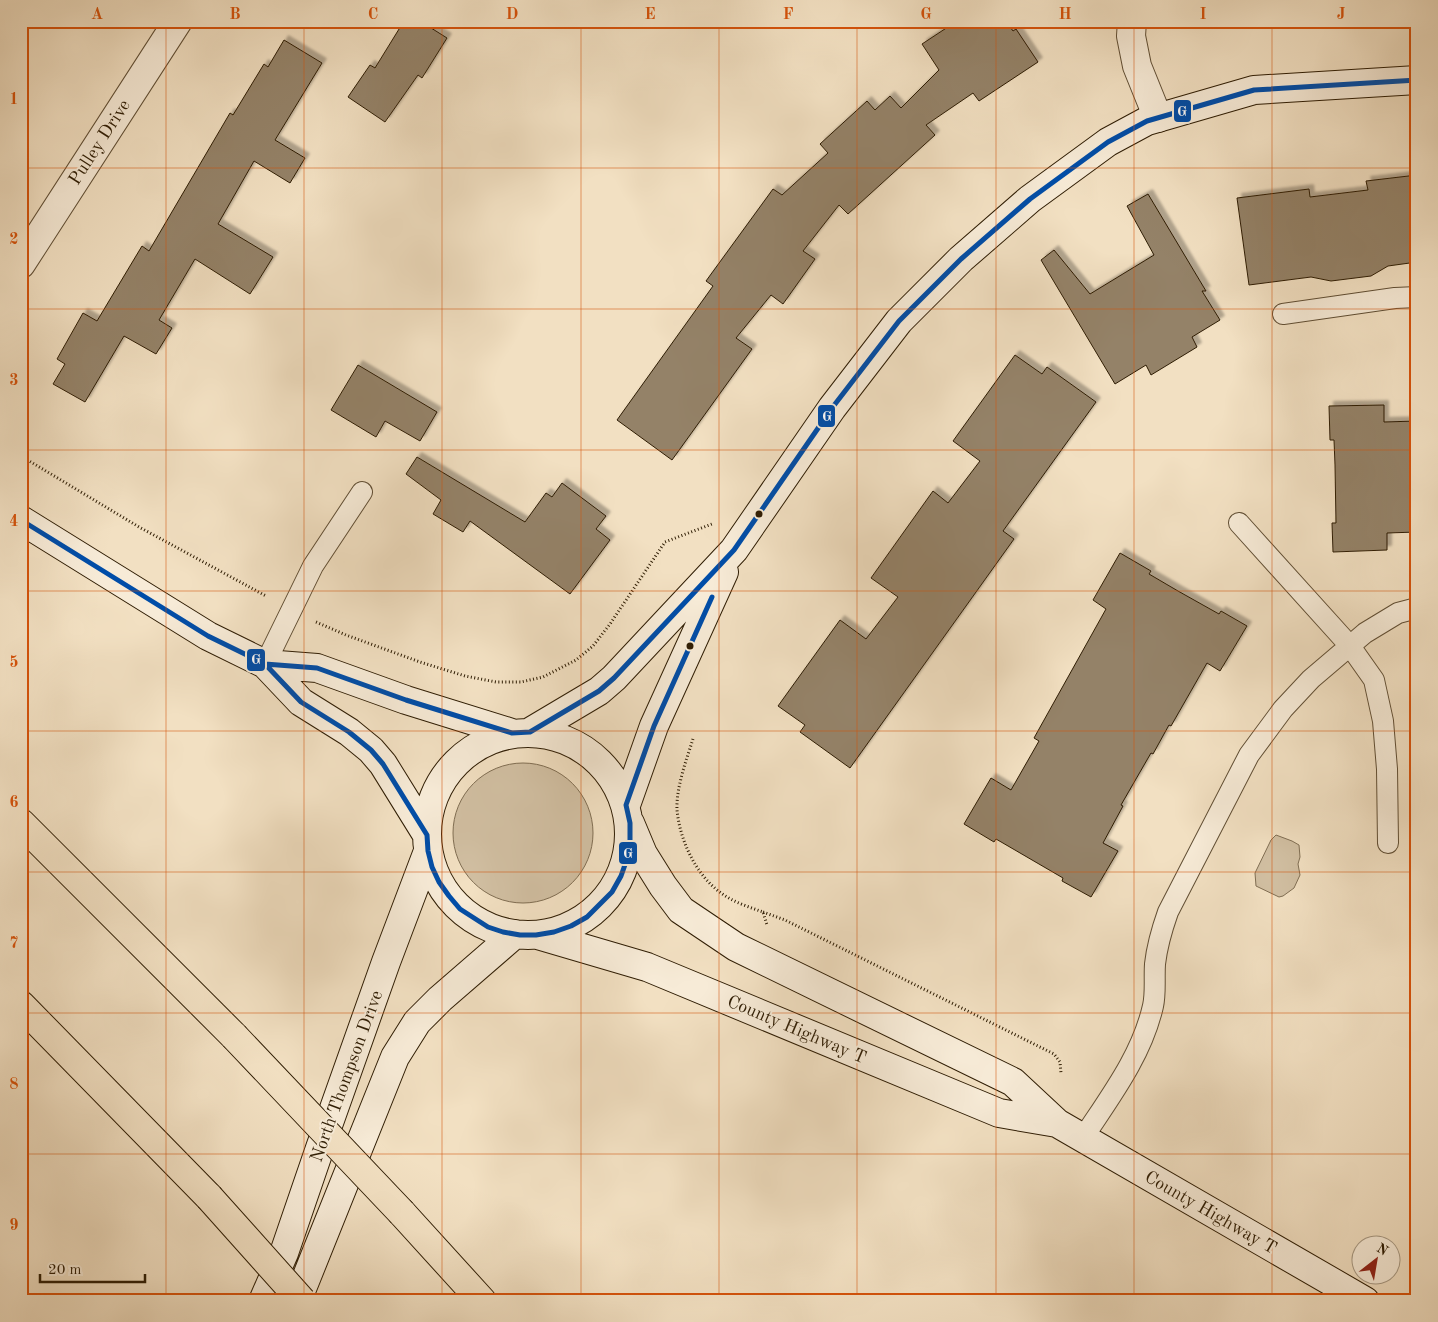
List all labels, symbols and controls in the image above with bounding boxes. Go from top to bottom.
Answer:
text: A [91,7,103,23]
text: B [229,7,241,23]
text: C [368,7,378,23]
text: D [506,7,518,23]
text: E [644,7,656,23]
text: F [783,7,794,23]
text: G [920,7,932,23]
text: H [1058,7,1072,23]
text: I [1199,7,1207,23]
text: J [1337,7,1346,23]
text: 1 [9,92,19,108]
street label: Pulley Drive [66,97,134,188]
line badge: G [1173,99,1192,123]
text: G [1177,105,1187,119]
text: 2 [9,232,19,248]
text: 3 [9,373,19,389]
line badge: G [817,404,836,428]
text: G [822,410,832,424]
unlabelled marker [754,509,764,519]
text: 4 [9,514,19,530]
unlabelled marker [685,641,695,651]
line badge: G [246,648,266,672]
text: G [251,653,261,667]
text: 5 [9,655,19,671]
text: 6 [9,795,19,811]
line badge: G [618,841,638,865]
text: G [623,847,633,861]
text: 7 [9,936,19,952]
street label: North Thompson Drive [307,988,386,1165]
street label: County Highway T [724,992,869,1067]
text: 8 [9,1077,19,1093]
street label: County Highway T [1141,1168,1280,1258]
text: 9 [9,1218,19,1234]
north arrow [1350,1234,1400,1284]
text: N [1374,1241,1391,1259]
scale bar [40,1252,145,1284]
text: 20 m [48,1263,82,1278]

